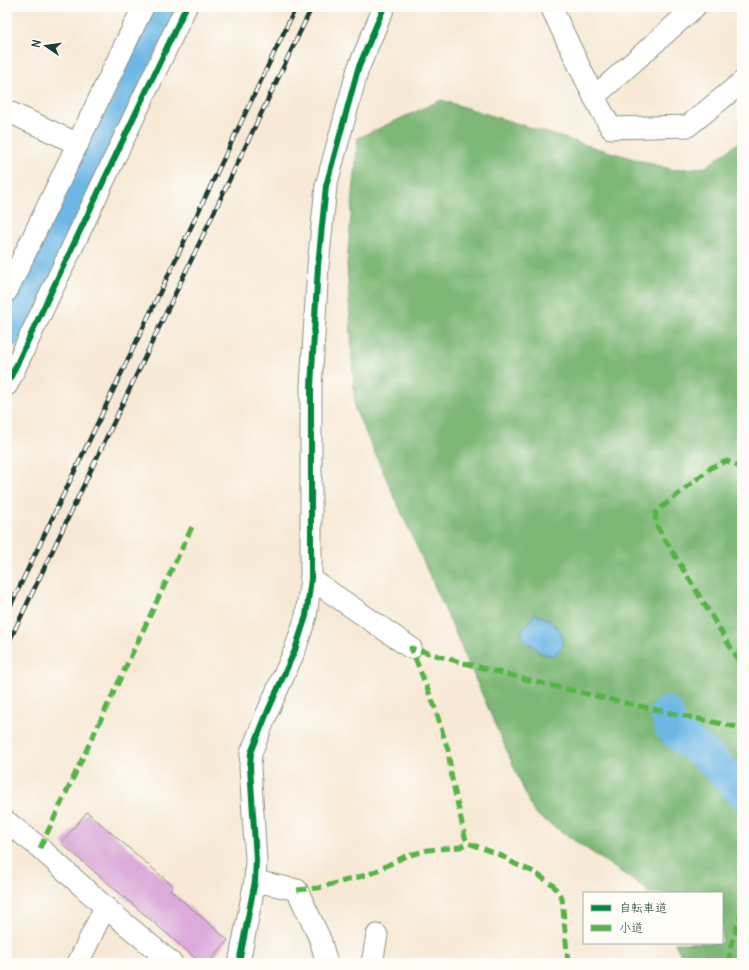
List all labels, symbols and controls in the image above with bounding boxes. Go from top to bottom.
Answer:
north arrow [26,26,66,66]
text: N [29,38,44,49]
legend [583,892,723,944]
text: 自転車道 [619,900,667,915]
text: 小道 [619,920,643,935]

